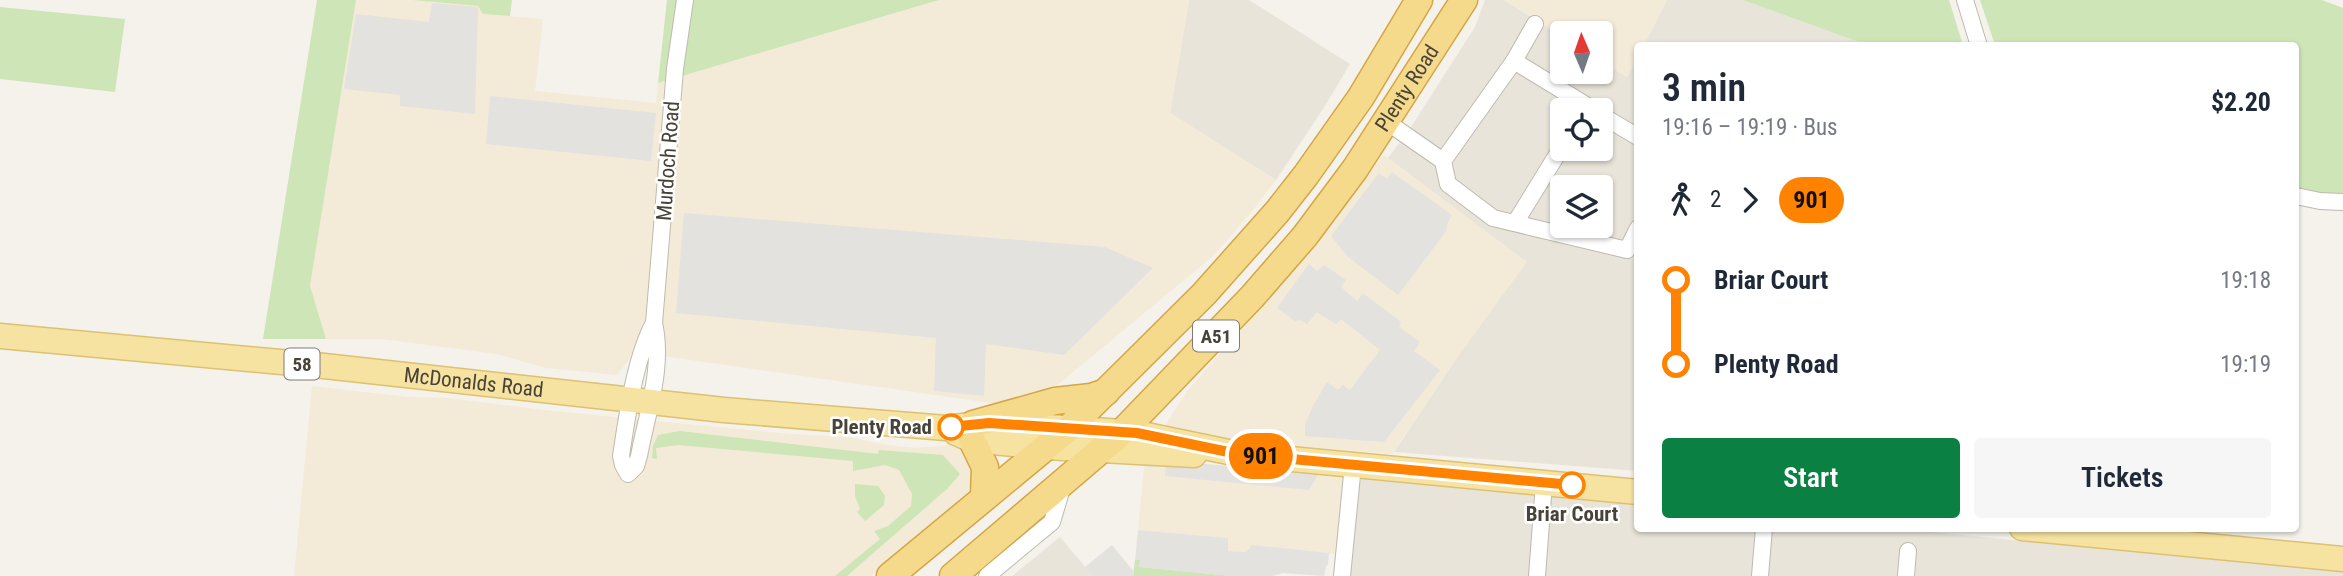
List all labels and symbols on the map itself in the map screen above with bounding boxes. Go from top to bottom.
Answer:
north arrow [1550,21,1614,84]
street label: Plenty Road [1370,40,1444,136]
street label: Murdoch Road [652,100,684,222]
road number: A51 [1193,320,1239,352]
road number: 58 [284,348,320,380]
street label: McDonalds Road [403,363,545,402]
marker: Plenty Road [938,414,964,440]
place label: Plenty Road [831,415,932,439]
line badge: 901 [1221,433,1301,479]
marker: Briar Court [1559,472,1585,498]
place label: Briar Court [1526,502,1618,526]

